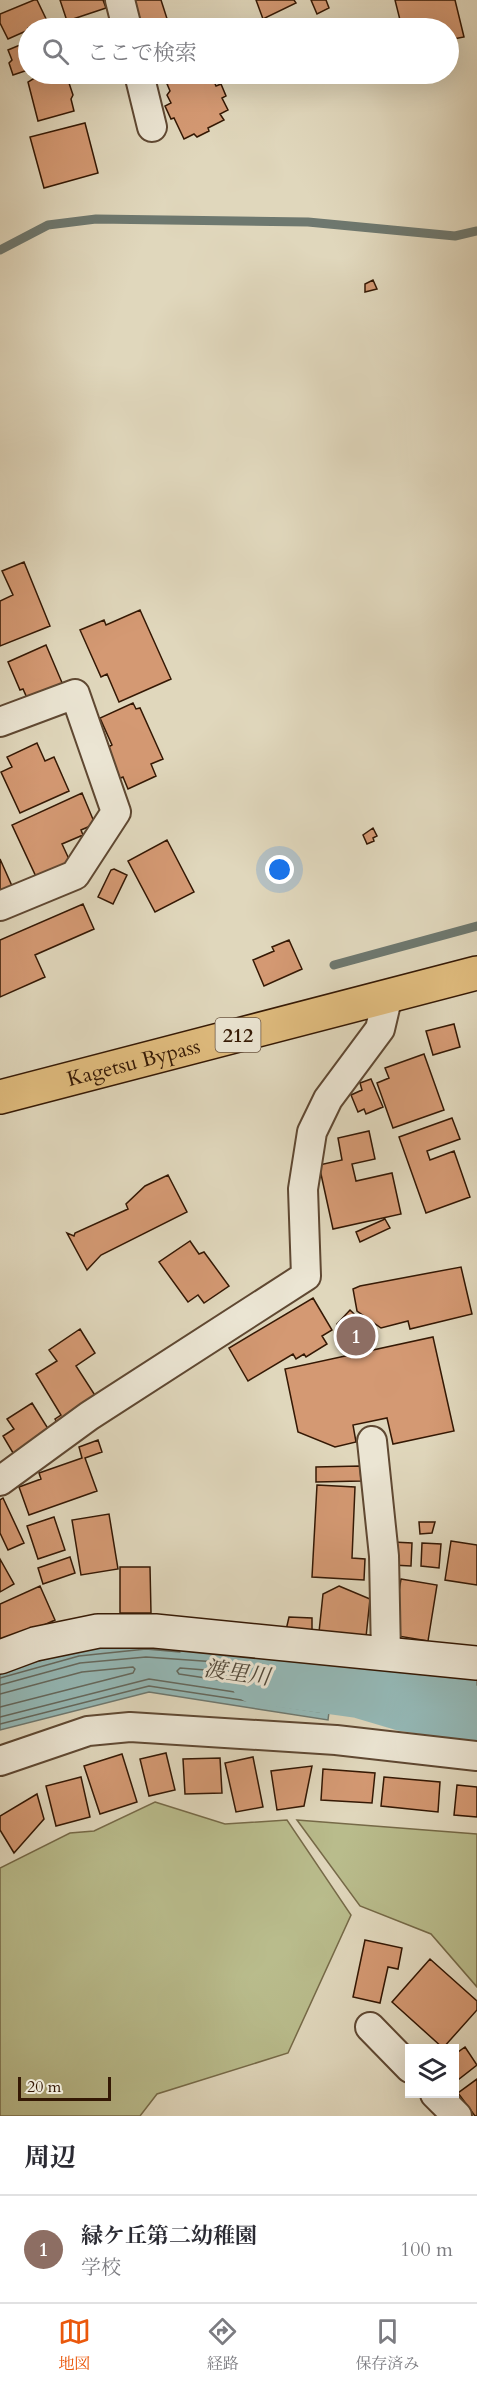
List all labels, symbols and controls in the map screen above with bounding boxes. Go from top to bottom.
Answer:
search box [18,18,459,84]
icon: search [39,35,72,68]
text: ここで検索 [87,38,197,68]
your location [265,855,294,884]
road number: 212 [216,1018,260,1052]
street label: Kagetsu Bypass [64,1031,203,1093]
pin: 1 [336,1314,376,1358]
water label: 渡里川 [202,1654,274,1693]
map controls [405,2044,459,2098]
button: layers [405,2044,459,2098]
scale bar [18,2074,111,2102]
text: 20 m [27,2076,61,2098]
text: 周辺 [24,2140,76,2175]
text: 緑ケ丘第二幼稚園 [81,2221,257,2251]
text: 1 [38,2236,49,2263]
text: 100 m [400,2236,453,2263]
text: 学校 [81,2254,121,2281]
tab: 地図 [58,2315,91,2375]
tab: 経路 [206,2315,239,2375]
tab: 保存済み [355,2315,419,2375]

